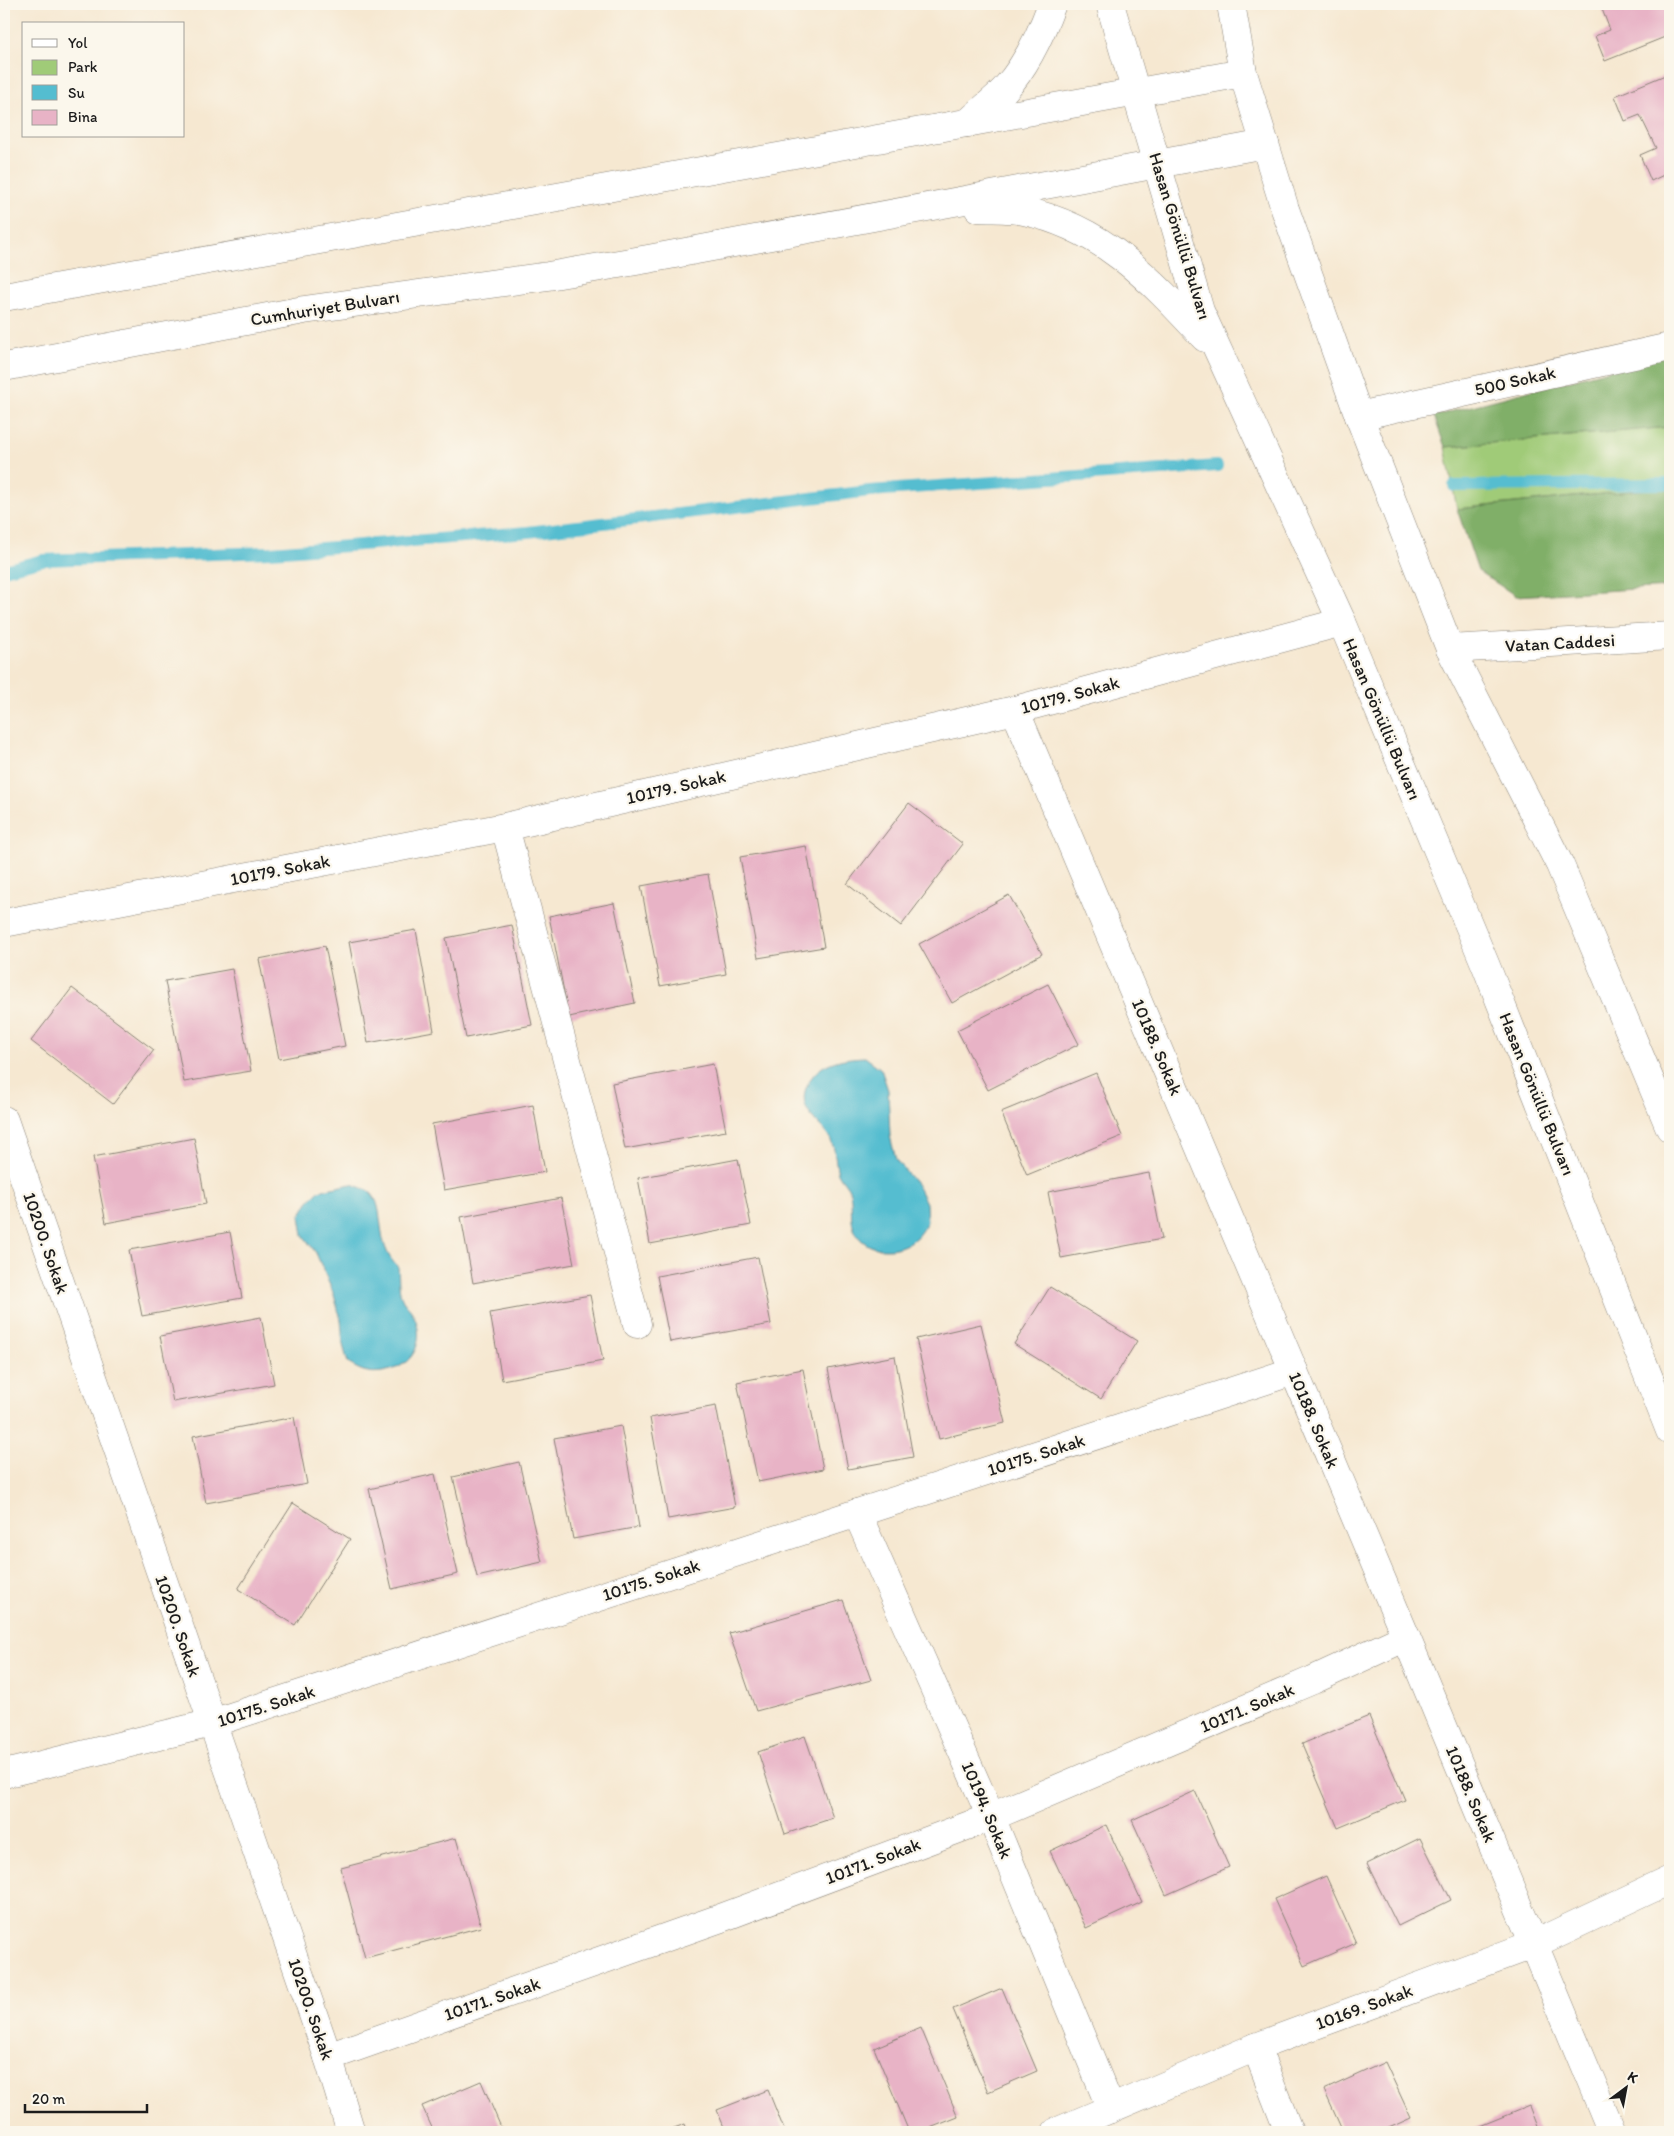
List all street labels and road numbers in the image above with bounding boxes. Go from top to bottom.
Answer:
street label: Hasan Gönüllü Bulvarı [1144,150,1216,322]
street label: Cumhuriyet Bulvarı [249,285,401,331]
street label: 500 Sokak [1472,361,1558,401]
street label: Vatan Caddesi [1504,629,1616,657]
street label: Hasan Gönüllü Bulvarı [1338,635,1426,803]
street label: 10179. Sokak [1018,671,1122,719]
street label: 10179. Sokak [624,765,728,809]
street label: 10179. Sokak [228,850,332,890]
street label: 10188. Sokak [1127,995,1187,1099]
street label: Hasan Gönüllü Bulvarı [1494,1009,1580,1179]
street label: 10200. Sokak [18,1189,74,1297]
street label: 10188. Sokak [1284,1368,1344,1472]
street label: 10175. Sokak [984,1429,1088,1481]
street label: 10175. Sokak [599,1554,703,1606]
street label: 10200. Sokak [150,1572,206,1680]
street label: 10171. Sokak [1197,1678,1297,1738]
street label: 10175. Sokak [214,1680,318,1732]
street label: 10188. Sokak [1441,1742,1501,1846]
street label: 10194. Sokak [957,1758,1017,1862]
street label: 10171. Sokak [822,1833,924,1889]
street label: 10200. Sokak [283,1955,339,2063]
street label: 10171. Sokak [441,1972,543,2026]
street label: 10169. Sokak [1312,1979,1416,2035]

